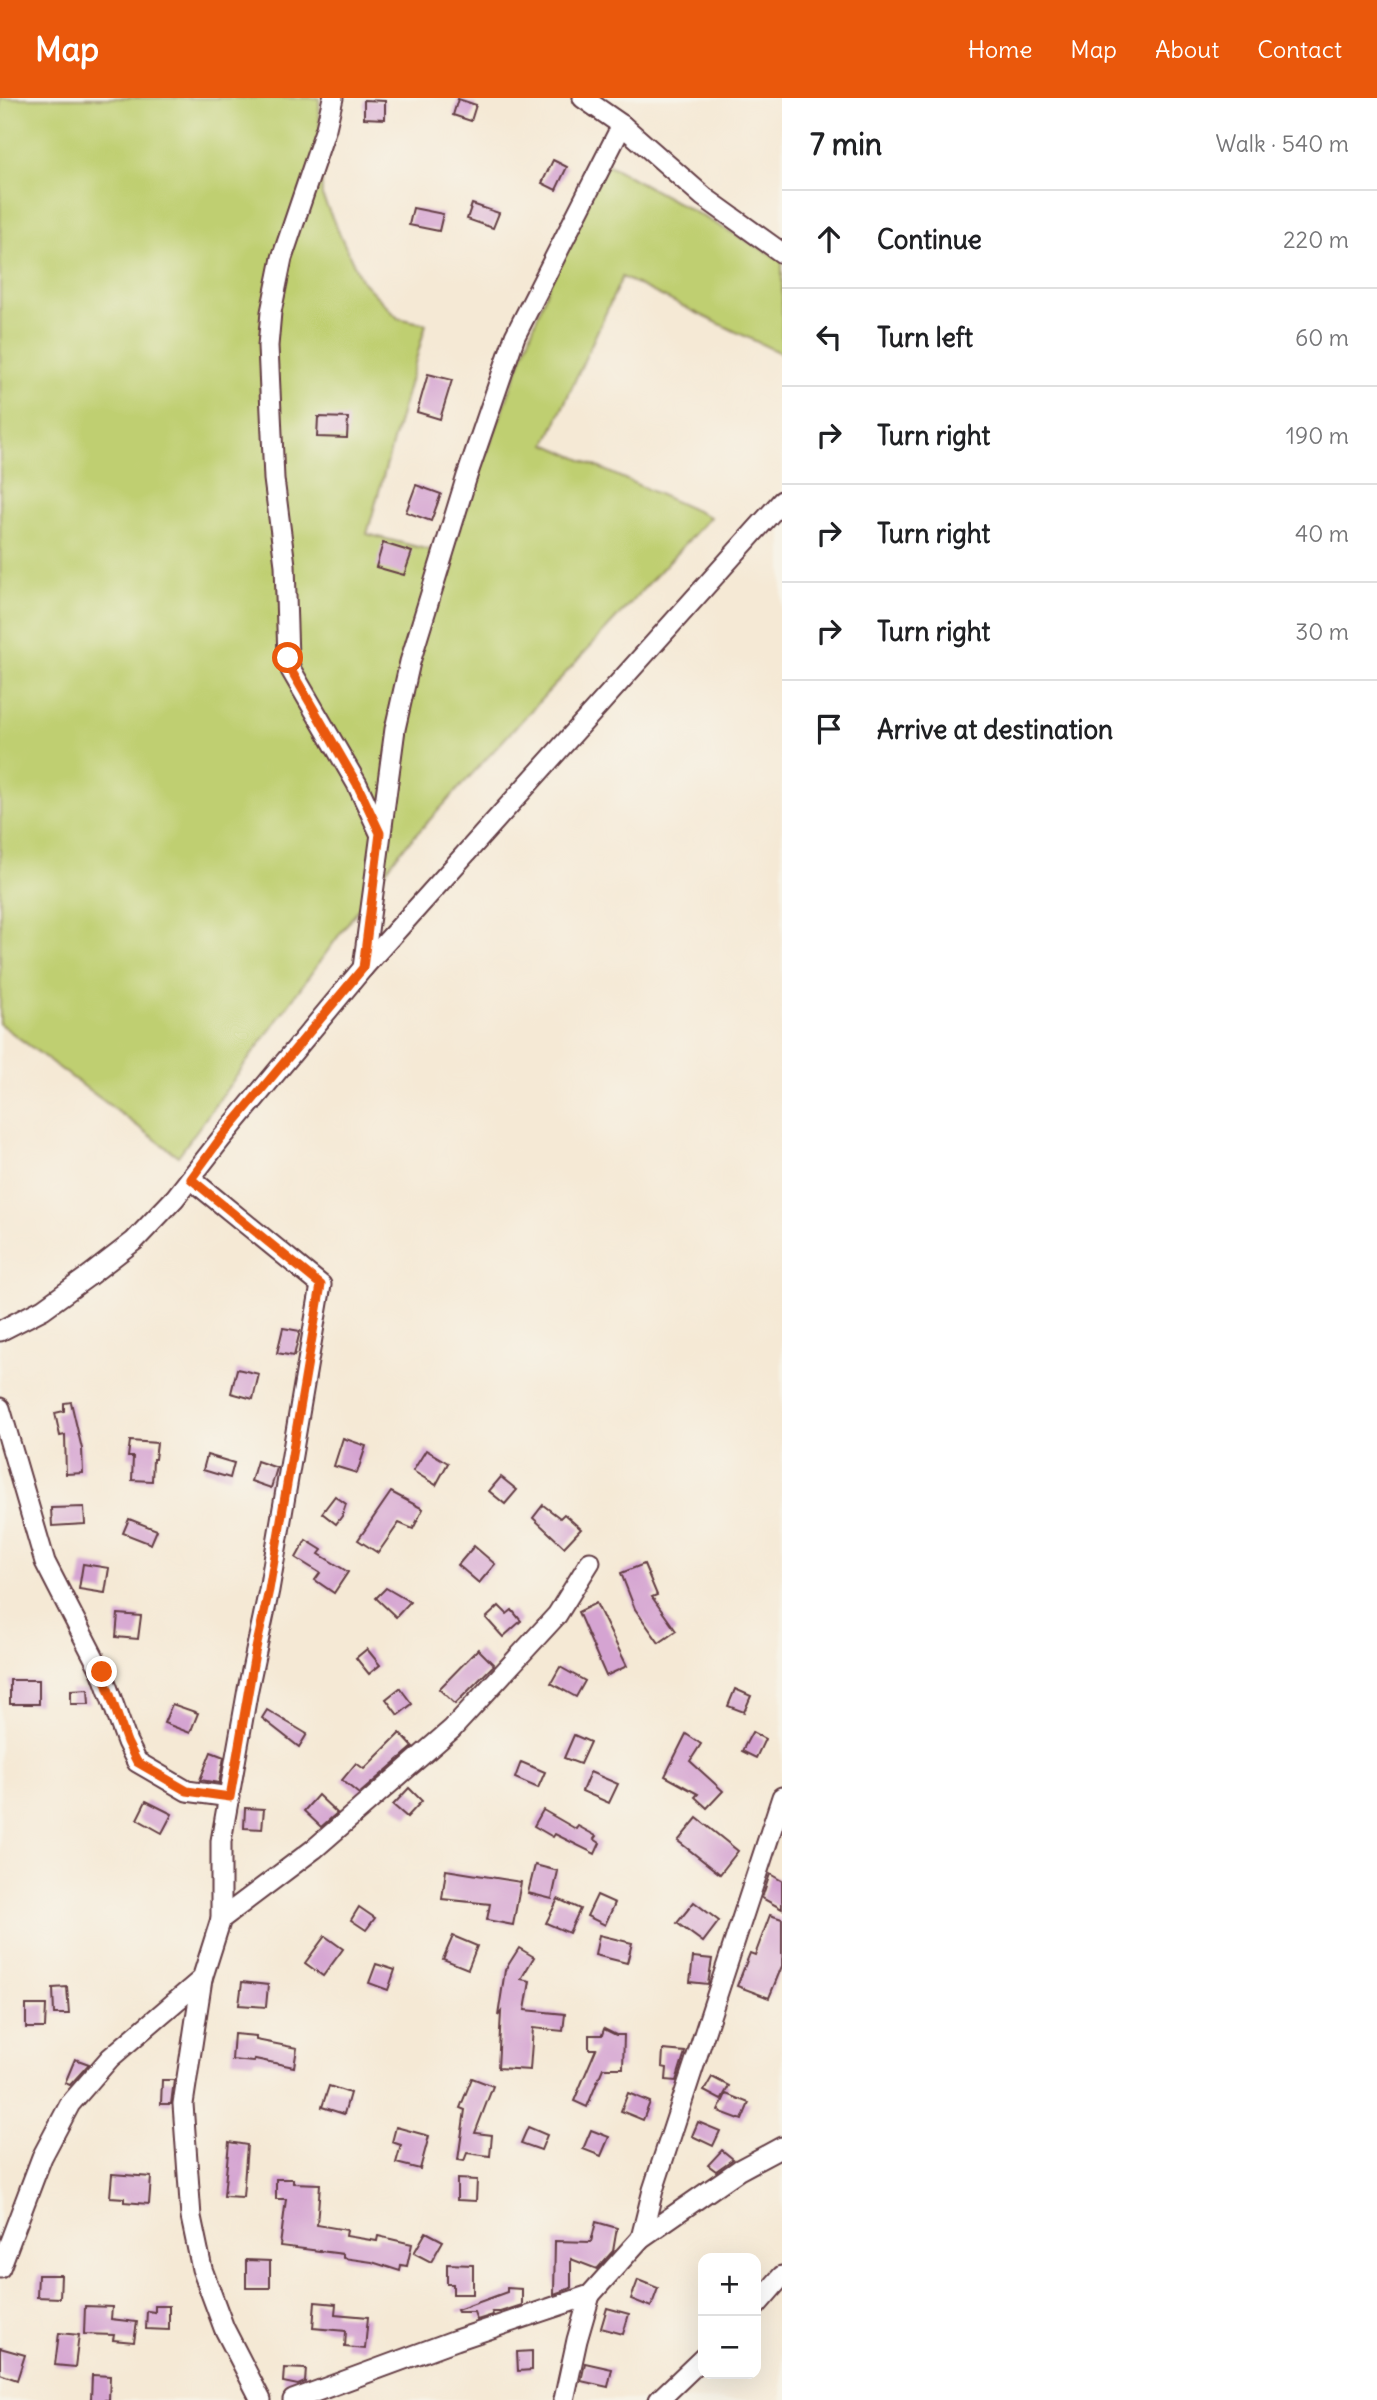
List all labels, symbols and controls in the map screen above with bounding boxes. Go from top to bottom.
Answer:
text: Map [35,28,99,70]
text: Home [968,34,1032,64]
text: Map [1070,34,1117,64]
text: About [1155,34,1219,64]
text: Contact [1257,34,1342,64]
text: 7 min [810,125,882,163]
text: Walk · 540 m [1215,129,1349,158]
icon: ahead [810,220,848,258]
text: Continue [877,223,982,256]
text: 220 m [1283,225,1349,254]
icon: left [810,318,848,356]
text: Turn left [877,321,973,354]
text: 60 m [1295,323,1349,352]
icon: right [810,416,848,454]
text: Turn right [877,419,990,452]
text: 190 m [1286,421,1349,450]
icon: right [810,514,848,552]
text: Turn right [877,517,990,550]
text: 40 m [1295,519,1349,548]
icon: right [810,612,848,650]
text: Turn right [877,615,990,648]
text: 30 m [1295,617,1349,646]
route start [272,642,303,673]
icon: arrive [810,710,848,748]
text: Arrive at destination [877,713,1113,746]
route end [86,1656,117,1687]
map controls [698,2253,761,2379]
button: + [698,2253,761,2316]
button: − [698,2316,761,2379]

